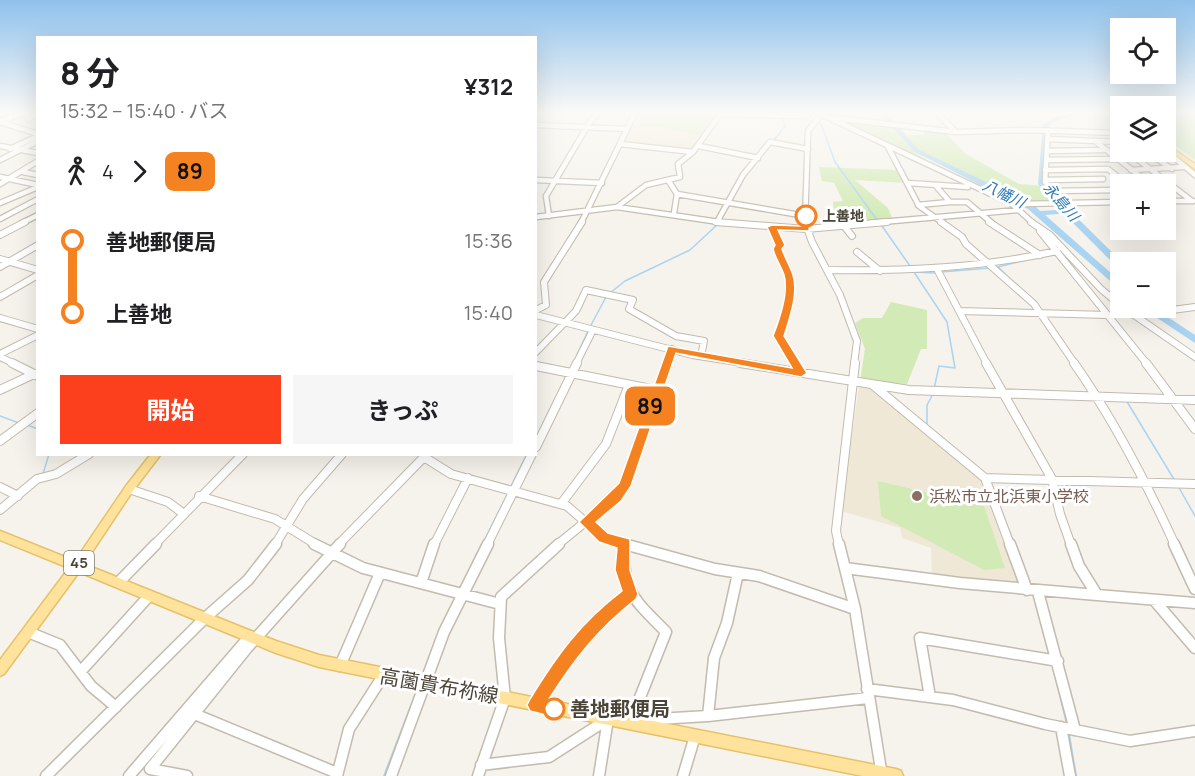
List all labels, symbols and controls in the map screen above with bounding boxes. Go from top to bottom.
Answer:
map controls [1110,18,1176,318]
button: locate [1110,18,1176,84]
text: 8 分 [60,50,120,95]
text: ¥312 [464,72,513,102]
button: layers [1110,96,1176,162]
text: 15:32 – 15:40 · バス [60,97,228,124]
icon: walk [60,155,93,188]
icon: forward [123,155,156,188]
text: 89 [177,157,203,185]
text: 4 [102,158,114,185]
water label: 八幡川 [979,174,1031,214]
button: + [1110,174,1176,240]
water label: 永島川 [1039,178,1085,227]
marker: 上善地 [795,205,817,227]
place label: 上善地 [822,206,864,225]
text: 善地郵便局 [106,227,216,257]
text: 15:36 [464,227,513,254]
button: − [1110,252,1176,318]
text: 上善地 [106,299,172,329]
text: 15:40 [464,299,513,326]
button: 開始 [60,375,281,444]
button: きっぷ [293,375,513,444]
line badge: 89 [623,386,677,426]
text: 89 [637,392,663,420]
place label: 浜松市立北浜東小学校 [929,485,1089,507]
marker: 浜松市立北浜東小学校 [910,489,924,503]
road number: 45 [64,551,94,575]
street label: 高薗貴布祢線 [378,662,501,709]
place label: 善地郵便局 [570,695,670,722]
marker: 善地郵便局 [543,698,565,720]

